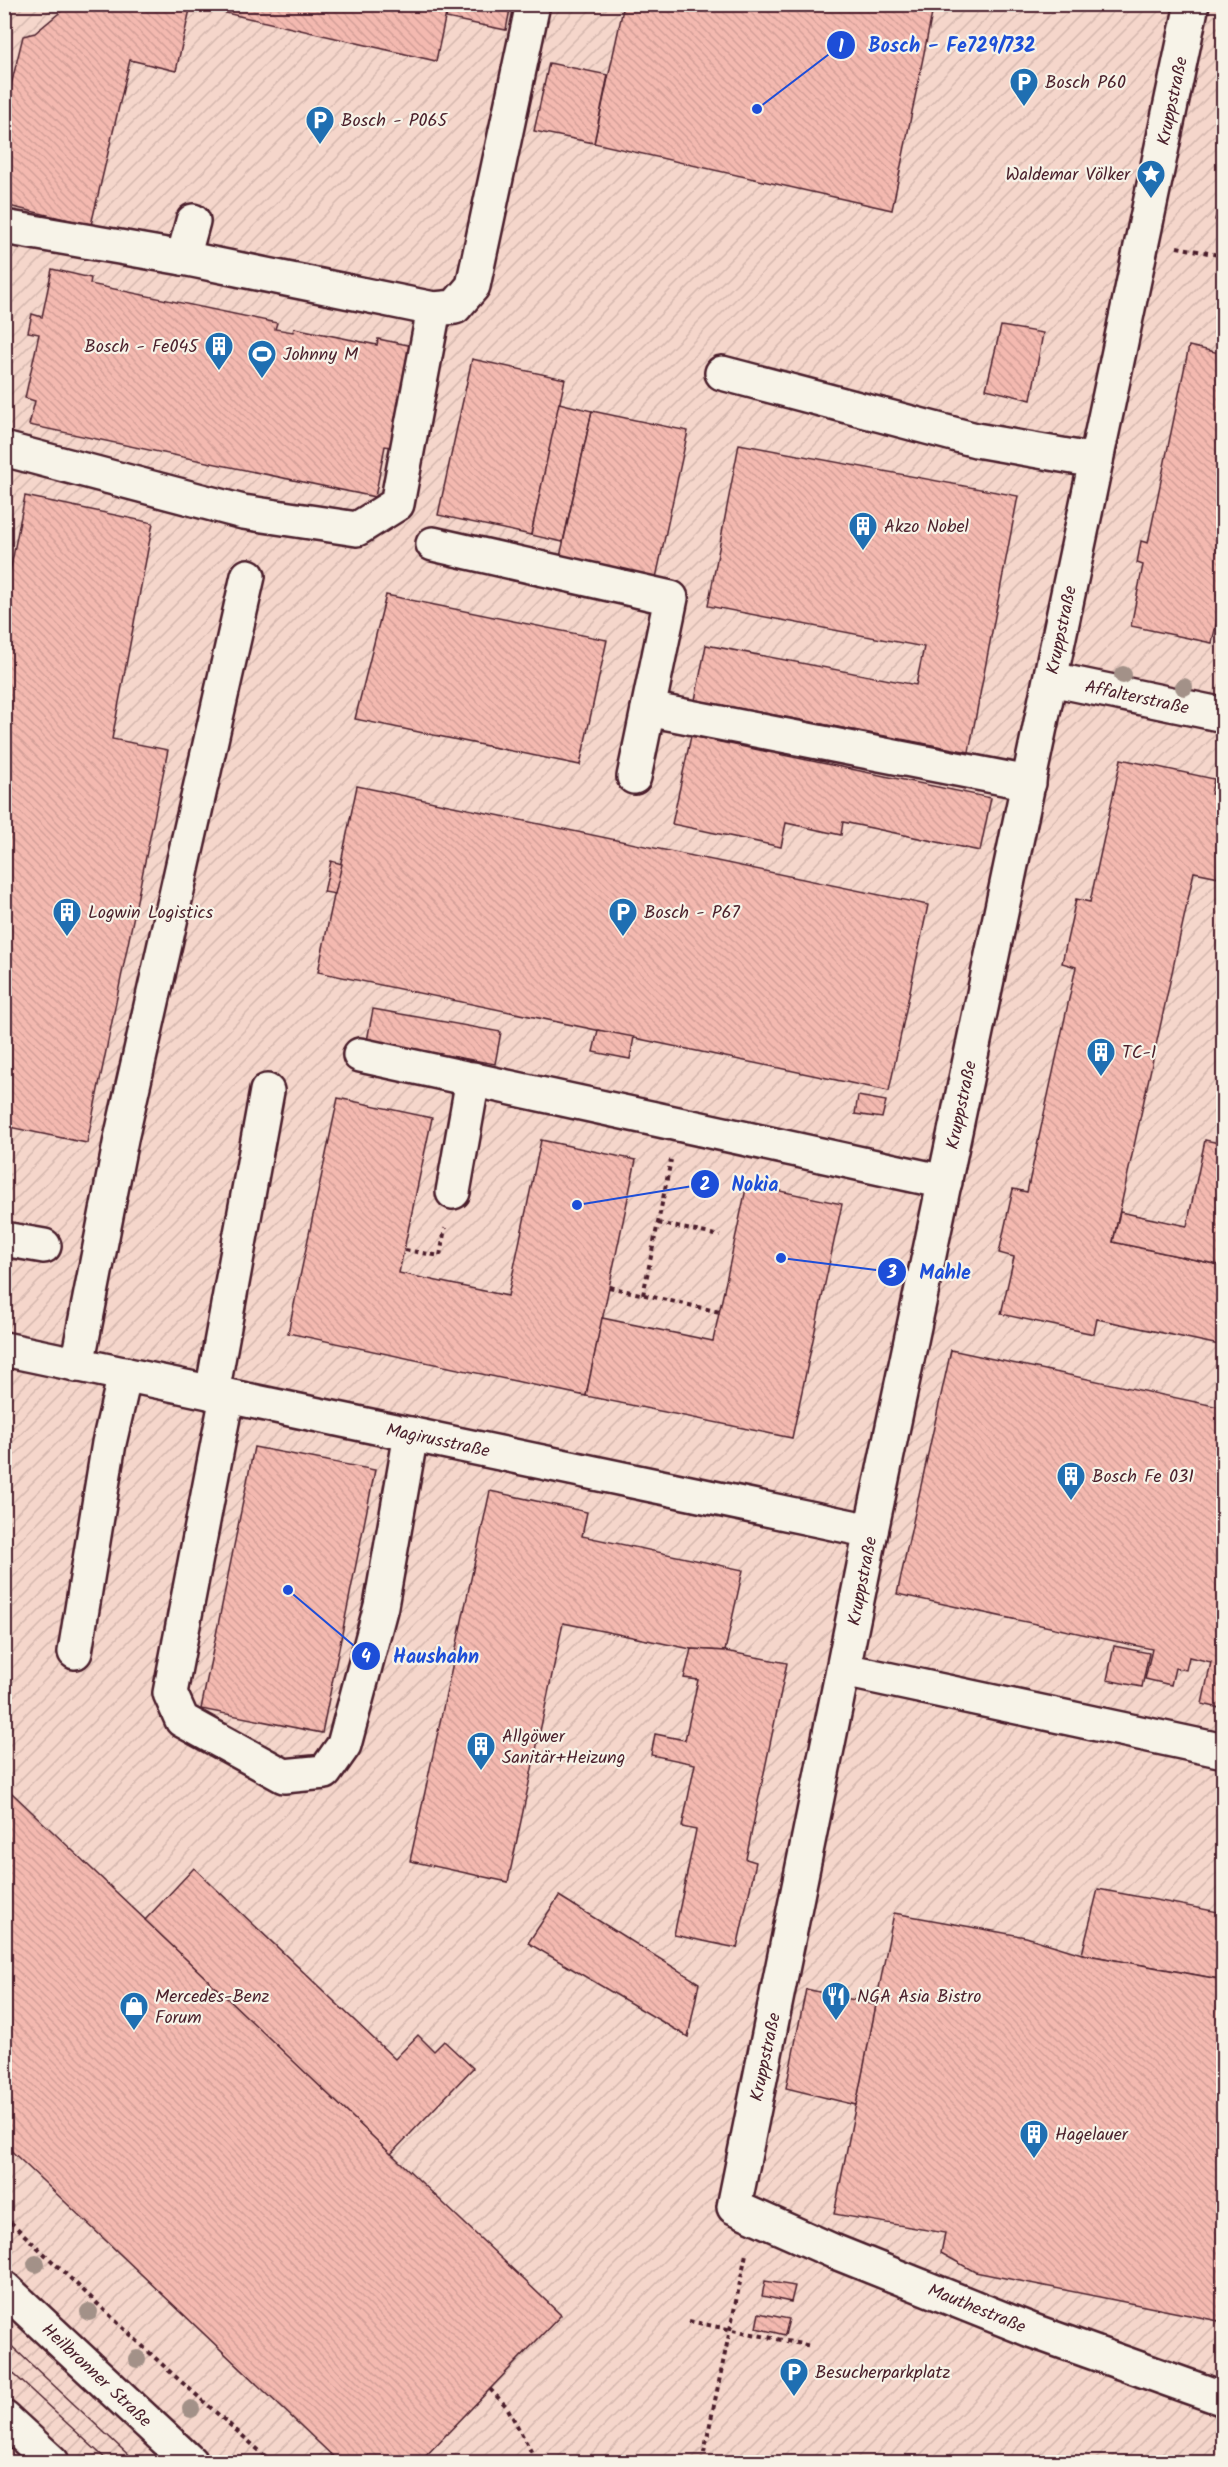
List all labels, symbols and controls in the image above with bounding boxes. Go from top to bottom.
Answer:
callout: Bosch - Fe729/732 [826,26,1048,64]
text: Bosch - Fe729/732 [868,31,1036,63]
text: 1 [838,33,844,62]
street label: Kruppstraße [1150,54,1197,148]
parking icon: Bosch P60 [1008,66,1040,108]
place label: Bosch P60 [1045,69,1126,98]
parking icon: Bosch - P065 [304,104,336,146]
place label: Bosch - P065 [341,107,448,136]
place icon: Waldemar Völker [1135,158,1167,200]
place label: Waldemar Völker [1005,161,1131,190]
building icon: Bosch - Fe045 [203,330,235,372]
place label: Bosch - Fe045 [84,333,199,362]
sports icon: Johnny M [246,338,278,380]
place label: Johnny M [283,341,359,370]
building icon: Akzo Nobel [847,510,879,552]
place label: Akzo Nobel [884,513,970,542]
street label: Kruppstraße [1039,583,1086,677]
street label: Affalterstraße [1082,673,1192,724]
building icon: Logwin Logistics [51,896,83,938]
parking icon: Bosch - P67 [607,896,639,938]
place label: Logwin Logistics [88,899,213,928]
place label: Bosch - P67 [644,899,740,928]
building icon: TC-1 [1085,1036,1117,1078]
place label: TC-1 [1122,1039,1156,1068]
street label: Kruppstraße [939,1058,986,1152]
callout: Nokia [690,1165,791,1203]
text: Nokia [732,1170,779,1202]
text: 2 [700,1171,710,1200]
callout: Mahle [877,1253,983,1291]
text: Mahle [919,1258,971,1290]
text: 3 [886,1259,897,1288]
street label: Magirusstraße [383,1416,492,1467]
building icon: Bosch Fe 031 [1055,1460,1087,1502]
place label: Bosch Fe 031 [1092,1463,1194,1492]
street label: Kruppstraße [841,1534,886,1628]
callout: Haushahn [351,1637,491,1675]
text: Haushahn [393,1642,479,1674]
text: 4 [361,1643,371,1672]
place label: Allgöwer Sanitär+Heizung [502,1723,625,1773]
building icon: Allgöwer Sanitär+Heizung [465,1730,497,1772]
restaurant icon: NGA Asia Bistro [820,1980,852,2022]
place label: Mercedes-Benz Forum [155,1983,270,2033]
place label: NGA Asia Bistro [857,1983,981,2012]
shop icon: Mercedes-Benz Forum [118,1990,150,2032]
street label: Kruppstraße [743,2010,790,2104]
building icon: Hagelauer [1018,2118,1050,2160]
place label: Hagelauer [1055,2121,1129,2150]
street label: Mauthestraße [923,2277,1030,2342]
street label: Heilbronner Straße [34,2317,158,2435]
parking icon: Besucherparkplatz [778,2356,810,2398]
place label: Besucherparkplatz [815,2359,950,2388]

